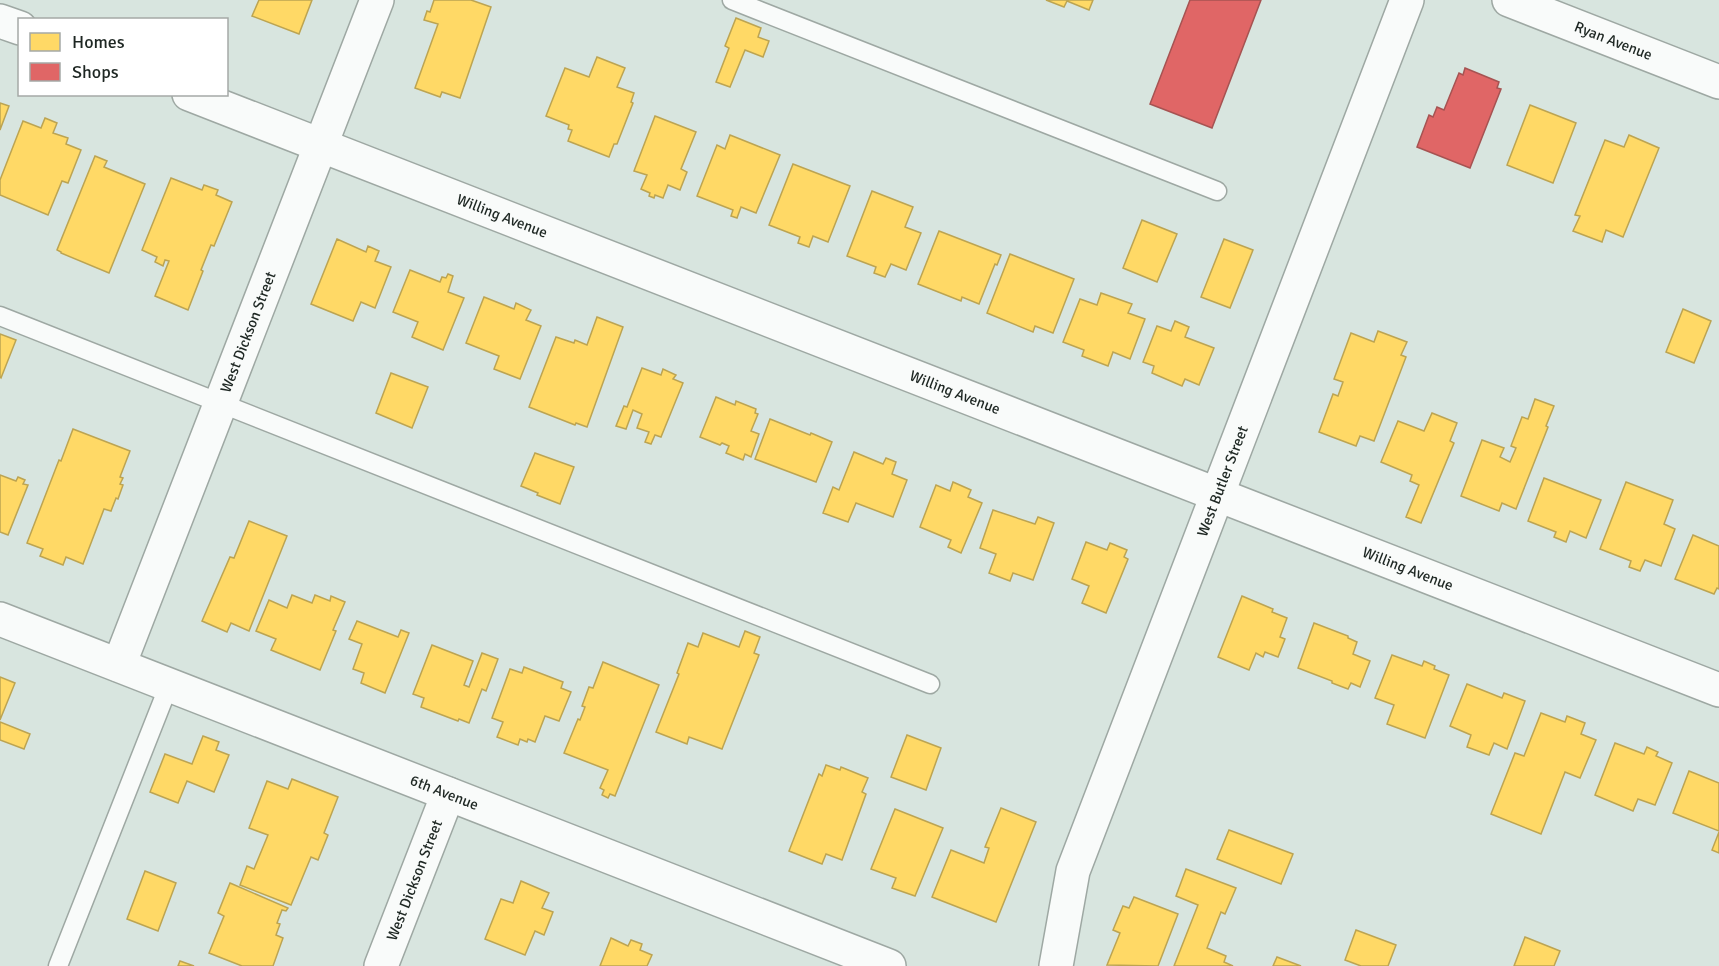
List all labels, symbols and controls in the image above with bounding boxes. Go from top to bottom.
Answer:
street label: Ryan Avenue [1572,17,1655,64]
legend [18,18,228,96]
text: Homes [72,31,125,53]
text: Shops [72,61,119,83]
street label: Willing Avenue [454,190,550,242]
street label: West Dickson Street [217,269,280,395]
street label: Willing Avenue [907,367,1003,418]
street label: West Butler Street [1193,423,1252,539]
street label: Willing Avenue [1360,543,1456,595]
street label: 6th Avenue [408,771,481,814]
street label: West Dickson Street [383,817,446,943]

